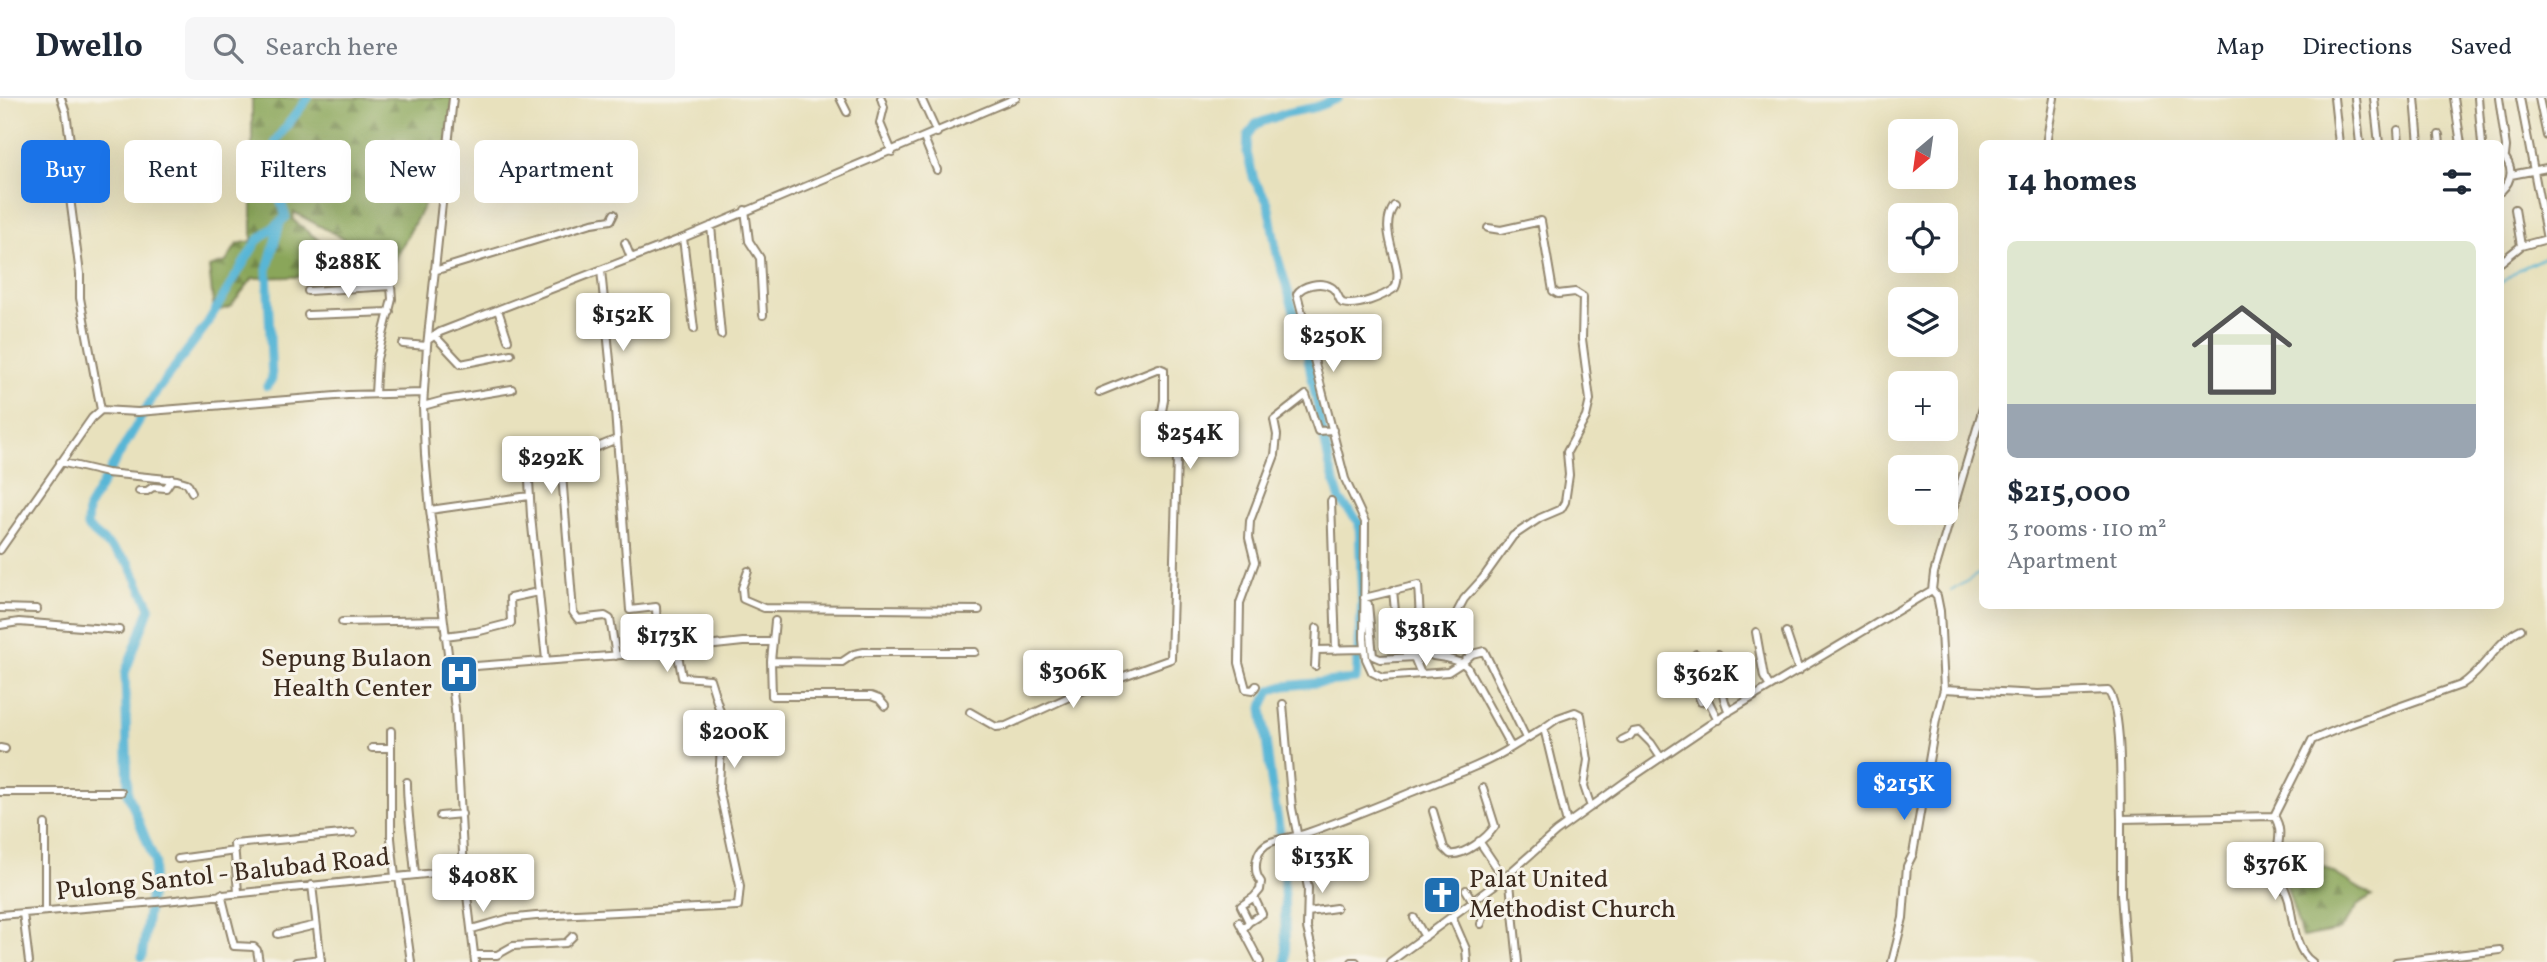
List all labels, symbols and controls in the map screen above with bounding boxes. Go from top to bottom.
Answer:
search box [185,17,675,80]
text: Dwello [35,25,143,71]
icon: search [209,29,247,67]
text: Search here [265,30,398,66]
text: Map [2216,31,2264,65]
text: Directions [2302,31,2412,65]
text: Saved [2450,31,2512,65]
north arrow [1888,119,1958,189]
map controls [1888,119,1958,525]
chip: Buy [21,140,110,203]
chip: Rent [124,140,222,203]
chip: Filters [236,140,351,203]
chip: New [365,140,460,203]
chip: Apartment [474,140,638,203]
text: 14 homes [2007,161,2137,203]
icon: filters [2438,163,2476,201]
button: locate [1888,203,1958,273]
pin: $288K [299,240,397,300]
text: $288K [315,247,381,279]
button: layers [1888,287,1958,357]
icon: home [2179,287,2305,413]
pin: $152K [574,294,672,353]
text: $152K [592,300,654,332]
pin: $250K [1284,314,1382,374]
text: $250K [1300,321,1366,353]
button: + [1888,371,1958,441]
pin: $254K [1141,412,1239,471]
text: $254K [1157,418,1223,450]
pin: $292K [502,436,600,496]
text: $292K [518,443,584,475]
button: − [1888,455,1958,525]
text: $215,000 [2007,472,2131,514]
text: 3 rooms · 110 m² [2007,514,2167,546]
text: Apartment [2007,546,2118,578]
pin: $381K [1377,608,1475,668]
pin: $173K [618,614,716,674]
text: $381K [1395,615,1458,647]
text: $173K [636,621,698,653]
place label: Sepung Bulaon Health Center [261,641,432,707]
pin: $306K [1024,650,1122,710]
pin: $362K [1657,652,1755,712]
hospital icon: Sepung Bulaon Health Center [438,653,480,695]
text: $306K [1039,657,1107,689]
text: $362K [1673,659,1739,691]
pin: $200K [685,710,783,770]
text: $200K [699,717,769,749]
pin: $215K [1855,762,1953,822]
text: $215K [1873,769,1935,801]
pin: $133K [1273,836,1371,895]
street label: Pulong Santol - Balubad Road [54,840,392,910]
text: $133K [1291,842,1353,874]
pin: $376K [2226,842,2324,902]
text: $376K [2243,849,2307,881]
pin: $408K [434,854,532,914]
text: $408K [448,861,518,893]
place label: Palat United Methodist Church [1469,862,1676,928]
church icon: Palat United Methodist Church [1421,874,1463,916]

